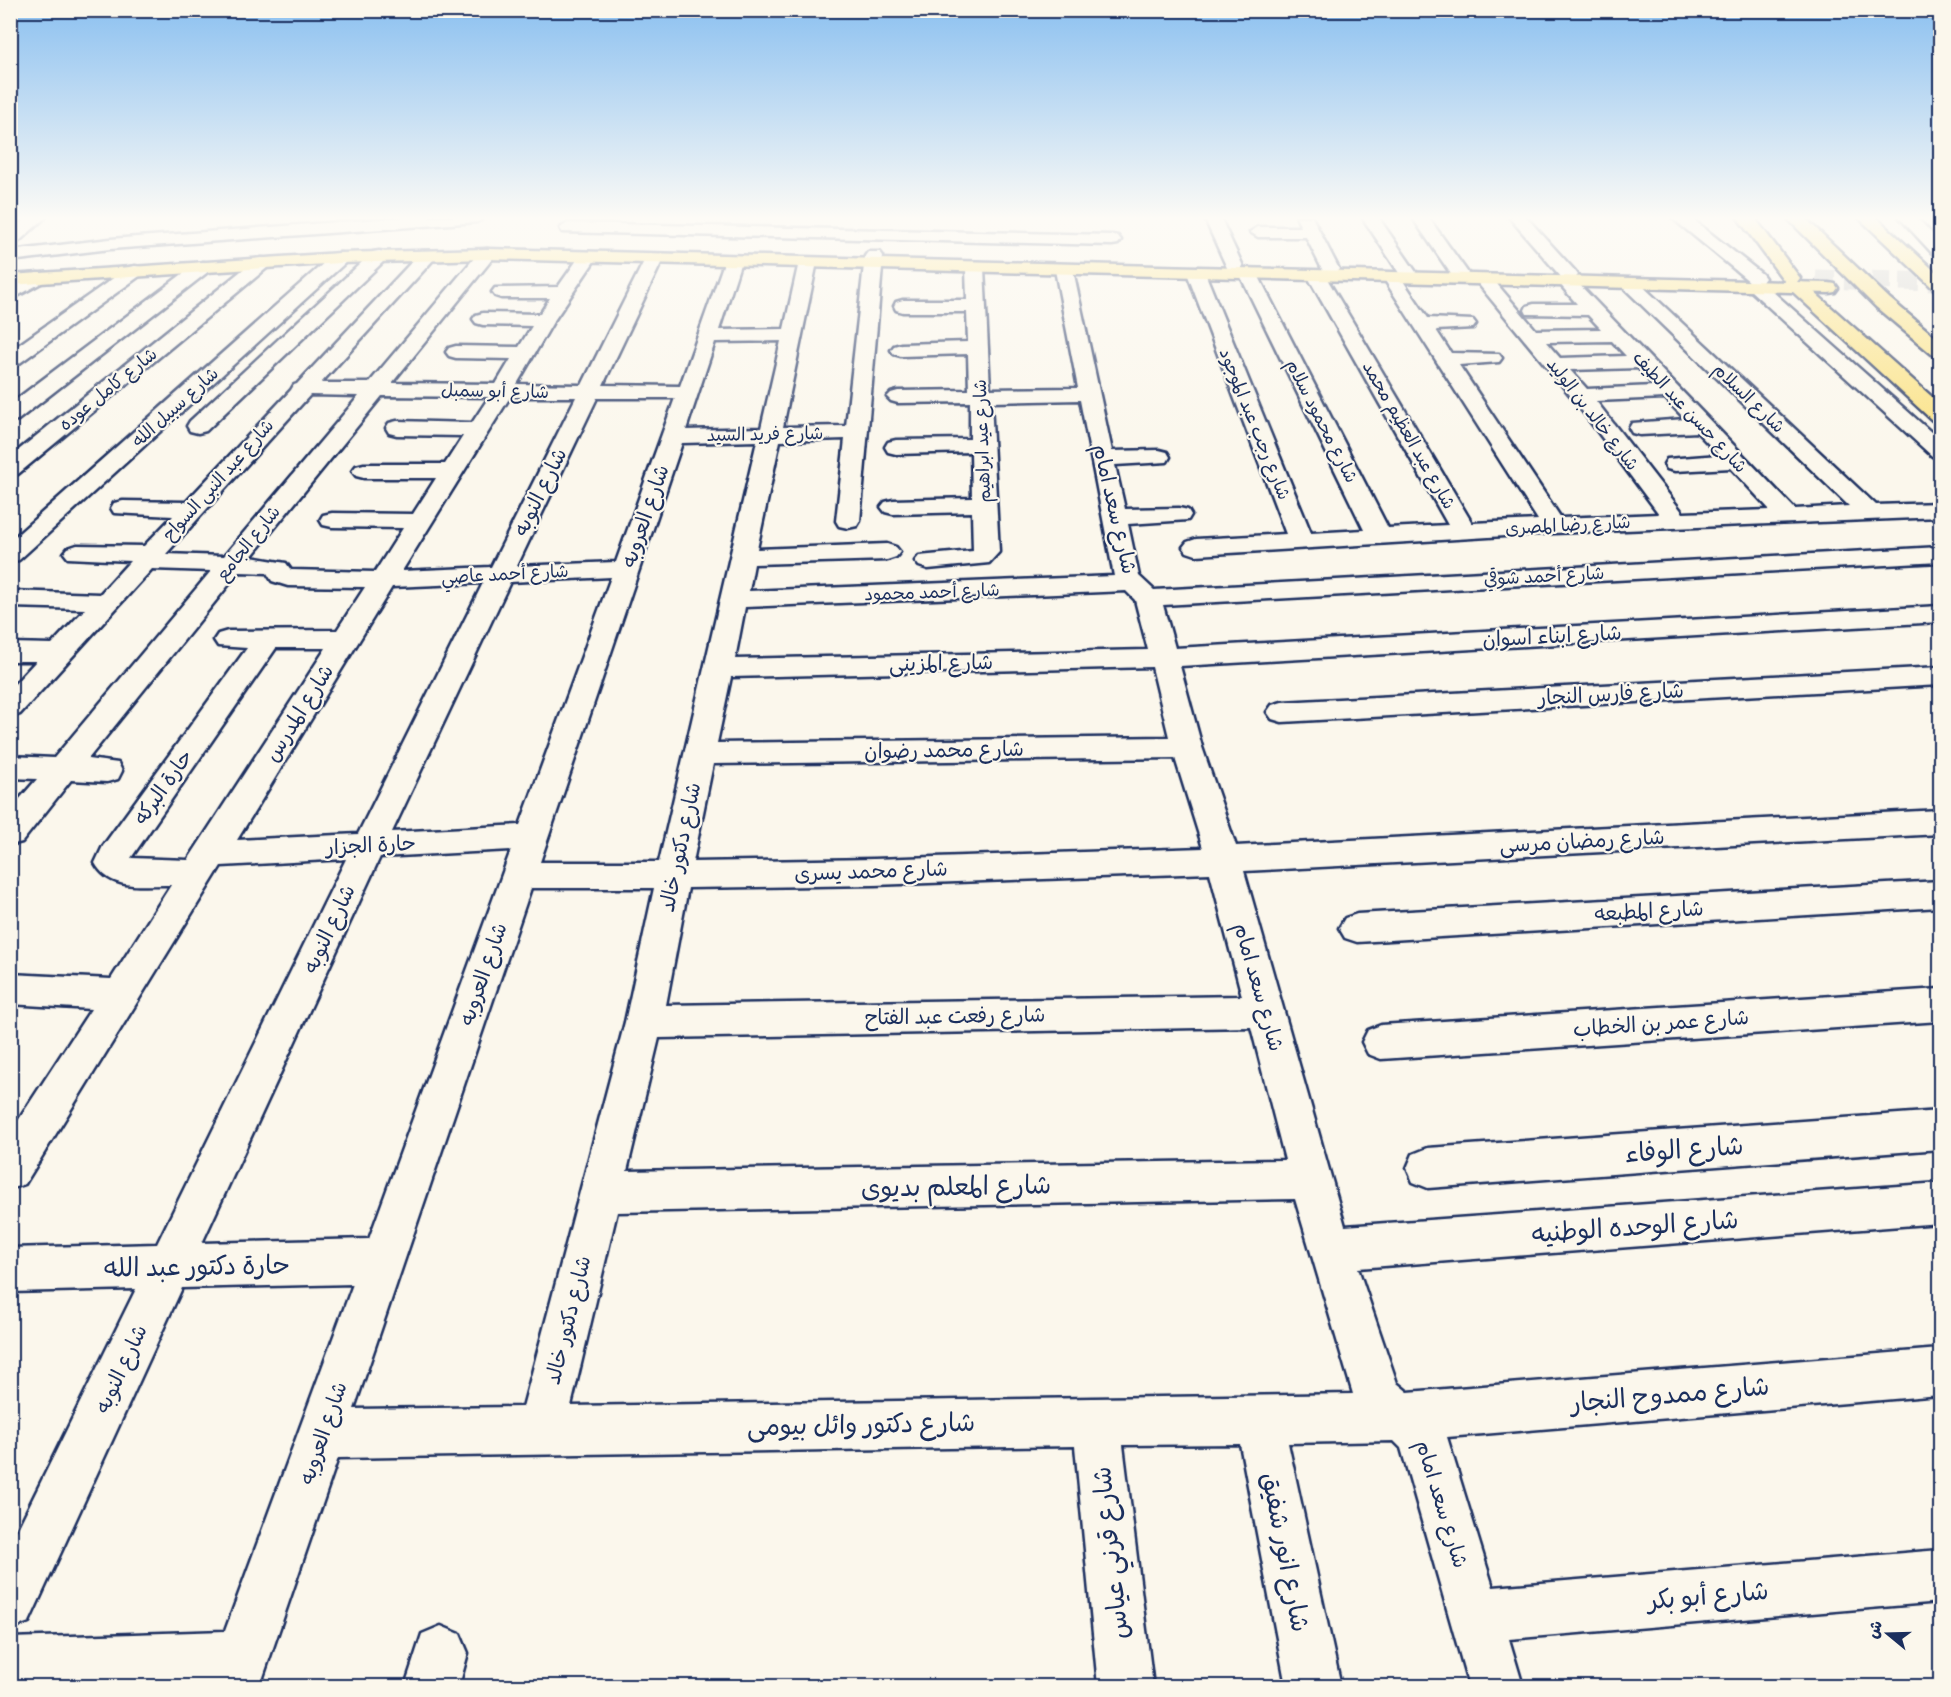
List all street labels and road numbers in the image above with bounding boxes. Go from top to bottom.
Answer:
street label: شارع كامل عوده [55,343,164,438]
street label: شارع رجب عبد الموجود [1211,345,1295,505]
street label: شارع حسن عبد الطيف [1625,347,1751,480]
street label: شارع خالد بن الوليد [1539,354,1643,477]
street label: شارع محمود سلام [1278,356,1362,488]
street label: شارع عبد العظيم محمد [1354,357,1460,515]
street label: شارع السلام [1706,359,1789,441]
street label: شارع سبيل الله [128,363,226,455]
street label: شارع عيد ابراهيم [970,379,999,503]
street label: شارع أبو سمبل [441,380,549,407]
street label: شارع عبد النبى السواح [158,415,281,548]
street label: شارع فريد السيد [707,423,824,450]
street label: شارع سعد امام [1083,442,1142,578]
street label: شارع النوبه [508,444,577,543]
street label: شارع العروبه [616,461,679,573]
street label: شارع الجامع [212,502,288,588]
street label: شارع رضا المصرى [1505,512,1631,543]
street label: شارع أحمد عاصي [441,561,570,593]
street label: شارع أحمد شوقي [1483,561,1605,594]
street label: شارع أحمد محمود [864,580,1000,609]
street label: شارع ابناء اسوان [1482,620,1623,658]
street label: شارع المزينى [889,650,993,682]
street label: شارع المدرس [260,660,343,769]
street label: شارع فارس النجار [1536,678,1685,716]
street label: شارع محمد رضوان [864,737,1024,769]
street label: حارة البركه [129,745,202,833]
street label: شارع دكتور خالد [655,780,711,915]
street label: شارع رمضان مرسى [1499,825,1665,863]
street label: حارة الجزار [323,831,417,865]
street label: شارع محمد يسرى [794,856,948,892]
street label: شارع النوبه [298,881,365,980]
street label: شارع المطبعه [1594,896,1704,932]
street label: شارع العروبه [454,919,517,1031]
street label: شارع سعد امام [1223,920,1289,1056]
street label: شارع رفعت عبد الفتاح [864,1002,1046,1036]
street label: شارع عمر بن الخطاب [1572,1005,1750,1047]
street label: شارع الوفاء [1623,1130,1745,1175]
street label: شارع المعلم بديوى [861,1169,1052,1210]
street label: شارع الوحده الوطنيه [1531,1204,1740,1255]
street label: حارة دكتور عبد الله [104,1249,290,1290]
street label: شارع دكتور خالد [540,1253,601,1388]
street label: شارع النوبه [90,1321,157,1420]
street label: شارع ممدوح النجار [1567,1370,1771,1425]
street label: شارع العروبه [294,1378,357,1490]
street label: شارع دكتور وائل بيومى [746,1407,976,1448]
street label: شارع سعد امام [1405,1437,1473,1573]
street label: شارع قرني عياس [1086,1464,1142,1641]
street label: شارع انور شفيق [1249,1470,1316,1636]
street label: شارع أبو بكر [1644,1575,1771,1622]

